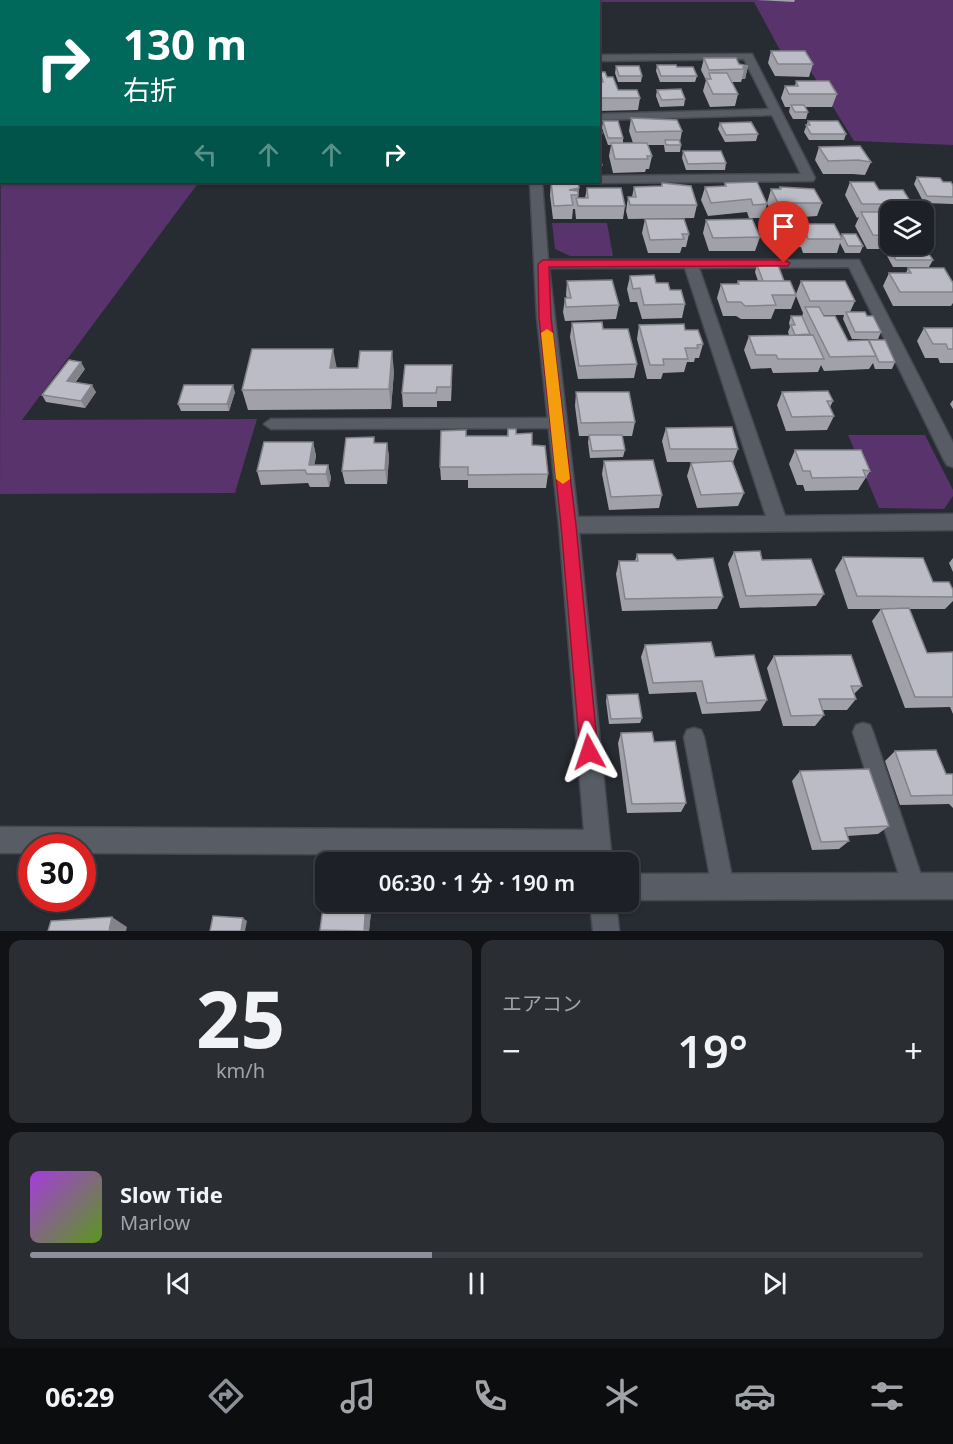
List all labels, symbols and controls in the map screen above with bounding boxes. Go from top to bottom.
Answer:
text: 130 m [123,15,247,72]
icon: right [24,24,102,102]
text: 右折 [123,71,177,108]
icon: left [189,138,222,171]
icon: ahead [252,138,285,171]
icon: ahead [315,138,348,171]
icon: right [378,138,411,171]
pin [758,201,809,263]
map controls [880,201,934,255]
button: layers [880,201,934,255]
icon: arrive [767,210,800,243]
position arrow [557,720,621,784]
speed limit sign: 30 [18,834,96,912]
text: 06:30 · 1 分 · 190 m [379,867,575,897]
text: 25 [196,965,285,1071]
text: エアコン [502,990,582,1017]
text: 19° [677,1020,748,1081]
text: − [502,1028,521,1073]
text: + [904,1028,923,1073]
text: km/h [216,1057,265,1084]
text: Slow Tide [120,1179,223,1209]
text: Marlow [120,1209,190,1236]
icon: previous [162,1267,195,1300]
icon: pause [460,1267,493,1300]
icon: next [758,1267,791,1300]
icon: directions [205,1375,247,1417]
icon: music [337,1375,379,1417]
icon: phone [469,1375,511,1417]
icon: climate [601,1375,643,1417]
icon: car [734,1375,776,1417]
icon: filters [866,1375,908,1417]
text: 06:29 [45,1378,114,1415]

